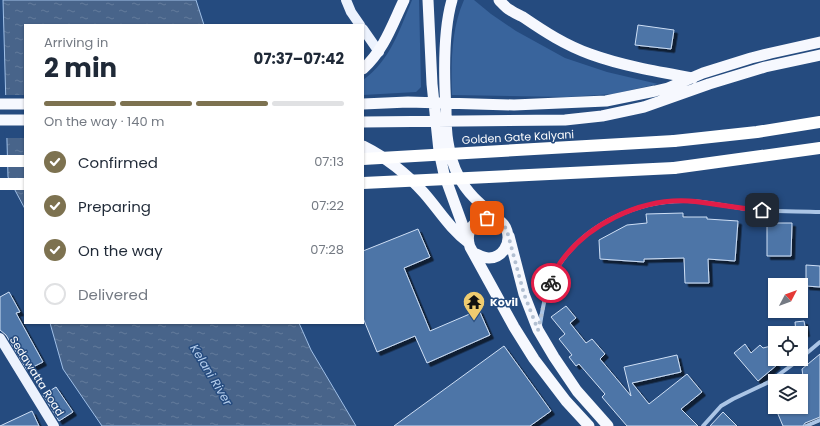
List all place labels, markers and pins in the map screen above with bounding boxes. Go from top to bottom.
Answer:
pin [745,193,779,227]
pin [470,201,504,235]
temple icon: Kovil [461,289,487,322]
place label: Kovil [490,294,518,310]

